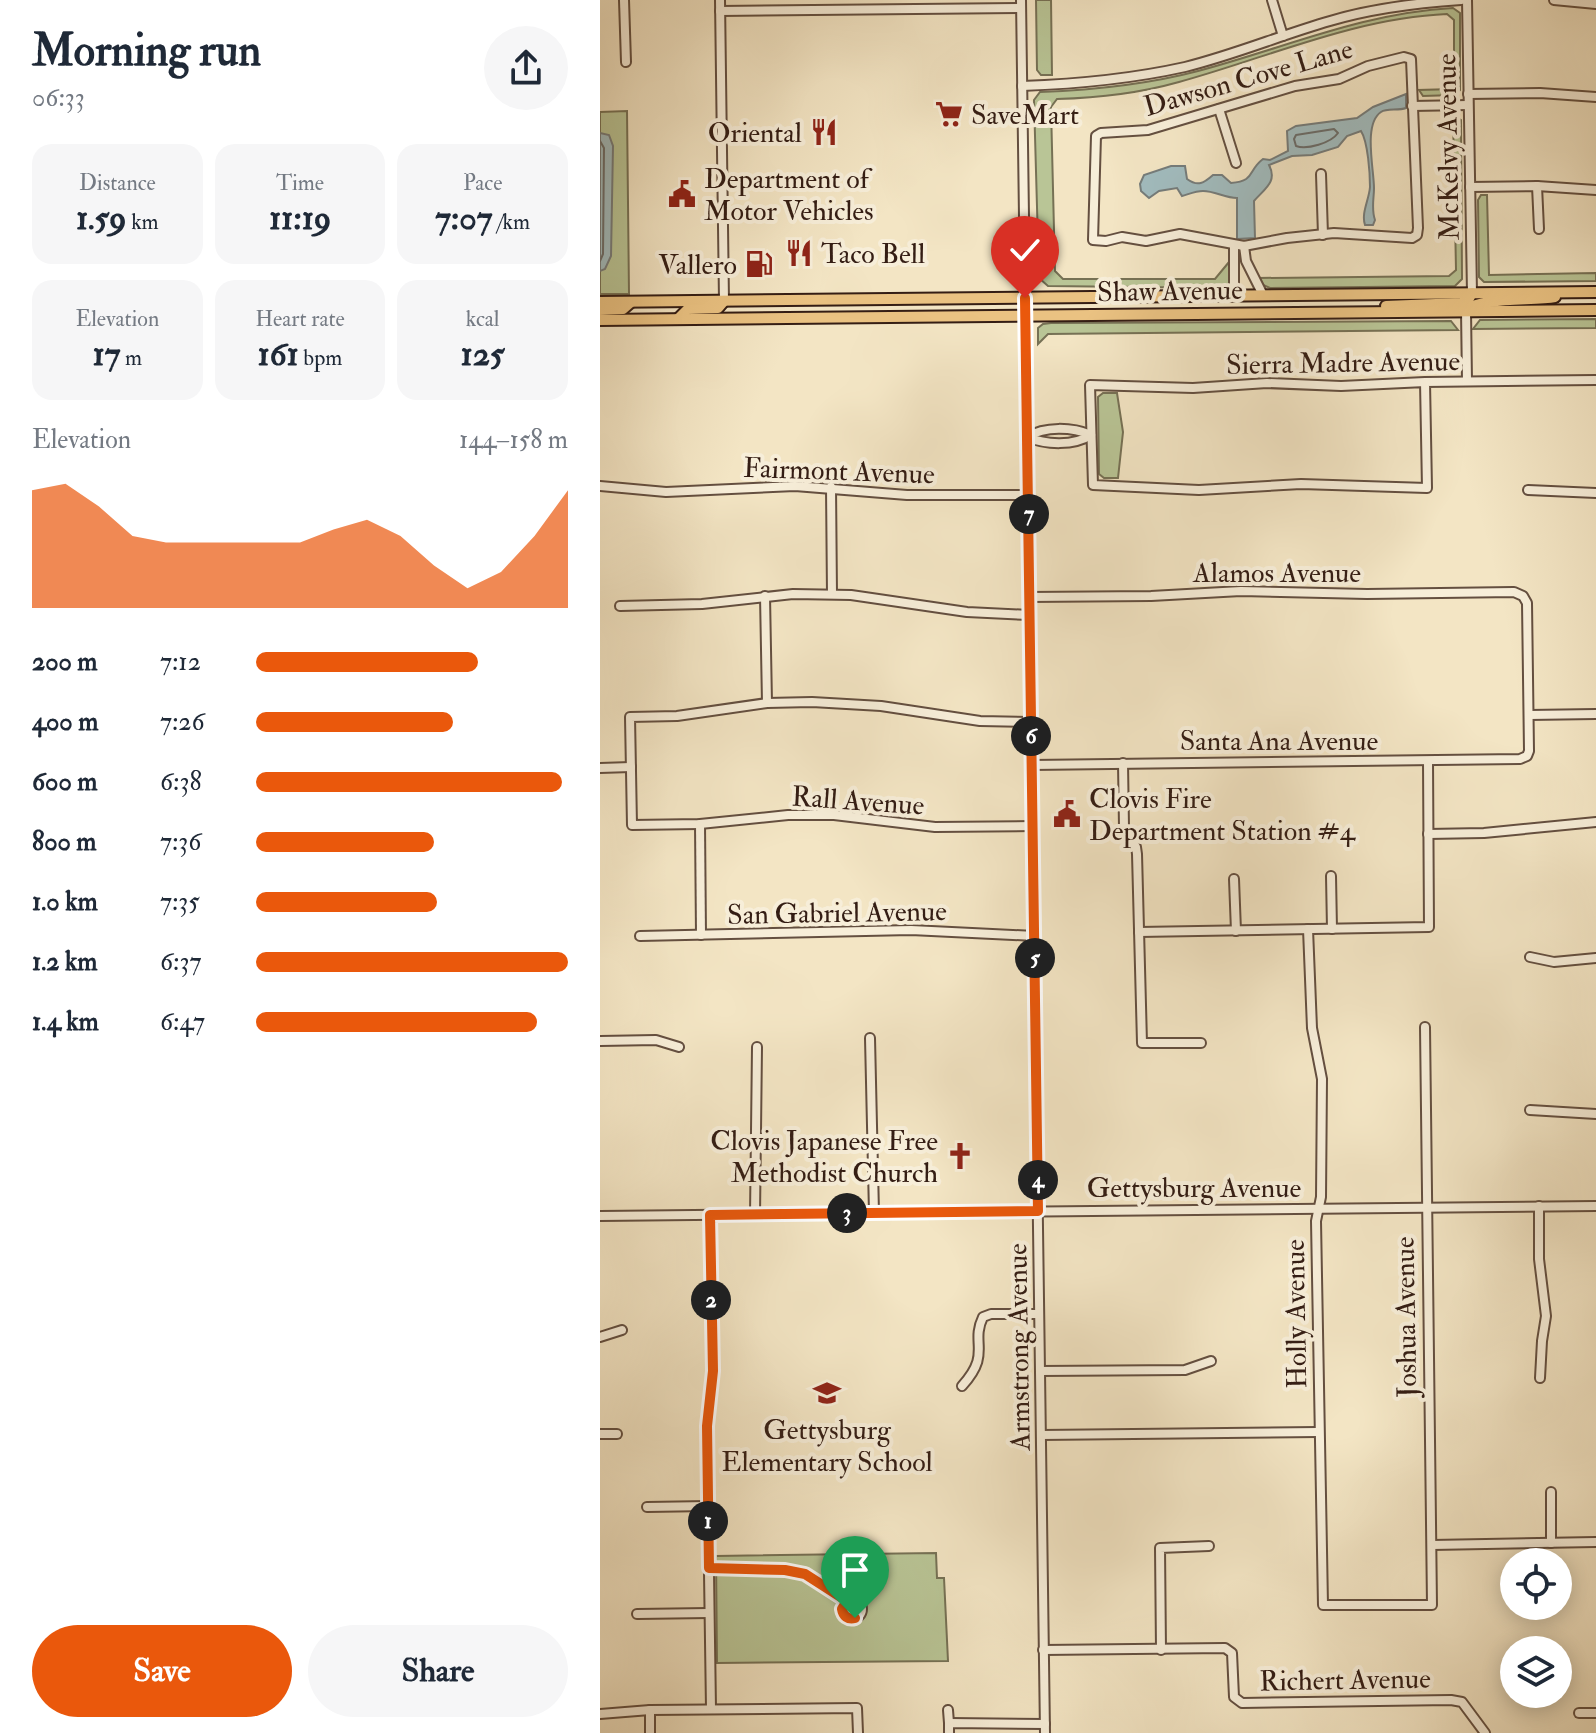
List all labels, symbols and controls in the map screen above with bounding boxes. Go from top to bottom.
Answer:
text: Morning run [32,24,261,79]
button: share [484,26,568,110]
street label: Dawson Cove Lane [1140,32,1357,125]
street label: McKelvy Avenue [1429,53,1468,241]
text: 06:33 [32,82,85,114]
place label: SaveMart [971,98,1079,133]
supermarket icon: SaveMart [934,99,964,129]
place label: Oriental [708,116,802,151]
restaurant icon: Oriental [809,117,839,147]
place label: Department of Motor Vehicles [704,162,874,229]
text: Distance [79,169,156,197]
text: Time [276,169,324,197]
text: Pace [463,169,502,197]
public building icon: Department of Motor Vehicles [667,179,697,209]
text: 1.59 [76,197,127,240]
text: 11:19 [269,197,331,240]
text: 7:07 [435,197,492,240]
text: km [127,208,159,236]
text: /km [492,208,530,236]
pin [991,216,1059,298]
icon: check [1003,228,1047,272]
place label: Taco Bell [821,237,925,272]
restaurant icon: Taco Bell [784,238,814,268]
place label: Vallero [658,248,737,283]
fuel station icon: Vallero [744,249,774,279]
street label: Shaw Avenue [1097,273,1243,310]
text: Elevation [75,305,159,333]
text: Heart rate [255,305,345,333]
text: kcal [466,305,500,333]
text: 17 [93,333,120,376]
text: 161 [258,333,299,376]
text: 125 [461,333,505,376]
text: m [120,344,142,372]
text: bpm [299,344,342,372]
street label: Sierra Madre Avenue [1226,344,1461,383]
text: Elevation [32,424,131,456]
text: 144–158 m [459,424,568,456]
street label: Fairmont Avenue [743,451,936,492]
pin: 7 [1009,494,1049,534]
text: 7 [1024,500,1034,528]
street label: Alamos Avenue [1192,556,1361,591]
text: 200 m [32,646,97,678]
text: 7:12 [160,646,201,678]
text: 400 m [32,706,98,738]
text: 7:26 [160,706,205,738]
pin: 6 [1011,716,1051,756]
text: 6 [1025,722,1037,750]
street label: Santa Ana Avenue [1180,724,1379,759]
text: 600 m [32,766,97,798]
text: 6:38 [160,766,202,798]
street label: Rall Avenue [790,779,926,824]
place label: Clovis Fire Department Station #4 [1089,782,1357,849]
public building icon: Clovis Fire Department Station #4 [1052,799,1082,829]
text: 800 m [32,826,97,858]
text: 7:36 [160,826,201,858]
text: 1.0 km [32,886,98,918]
text: 7:35 [160,886,200,918]
street label: San Gabriel Avenue [727,894,947,933]
pin: 5 [1015,938,1055,978]
text: 5 [1030,944,1040,972]
text: 1.2 km [32,946,98,978]
text: 6:37 [160,946,201,978]
text: 1.4 km [32,1006,99,1038]
text: 6:47 [160,1006,205,1038]
place label: Clovis Japanese Free Methodist Church [710,1124,938,1191]
church icon: Clovis Japanese Free Methodist Church [945,1141,975,1171]
pin: 4 [1018,1160,1058,1200]
text: 4 [1032,1166,1044,1194]
street label: Gettysburg Avenue [1087,1171,1302,1206]
pin: 3 [827,1193,867,1233]
text: 3 [843,1199,851,1227]
street label: Joshua Avenue [1388,1236,1425,1399]
street label: Holly Avenue [1278,1239,1315,1389]
street label: Armstrong Avenue [1000,1243,1039,1452]
pin: 2 [691,1280,731,1320]
text: 2 [705,1286,717,1314]
school or university icon: Gettysburg Elementary School [812,1378,842,1408]
place label: Gettysburg Elementary School [721,1413,933,1480]
pin: 1 [688,1501,728,1541]
text: 1 [704,1507,712,1535]
pin [821,1536,889,1618]
icon: arrive [833,1548,877,1592]
map controls [1500,1548,1572,1708]
button: locate [1500,1548,1572,1620]
button: Save [32,1625,292,1717]
button: Share [308,1625,568,1717]
button: layers [1500,1636,1572,1708]
street label: Richert Avenue [1259,1662,1431,1699]

